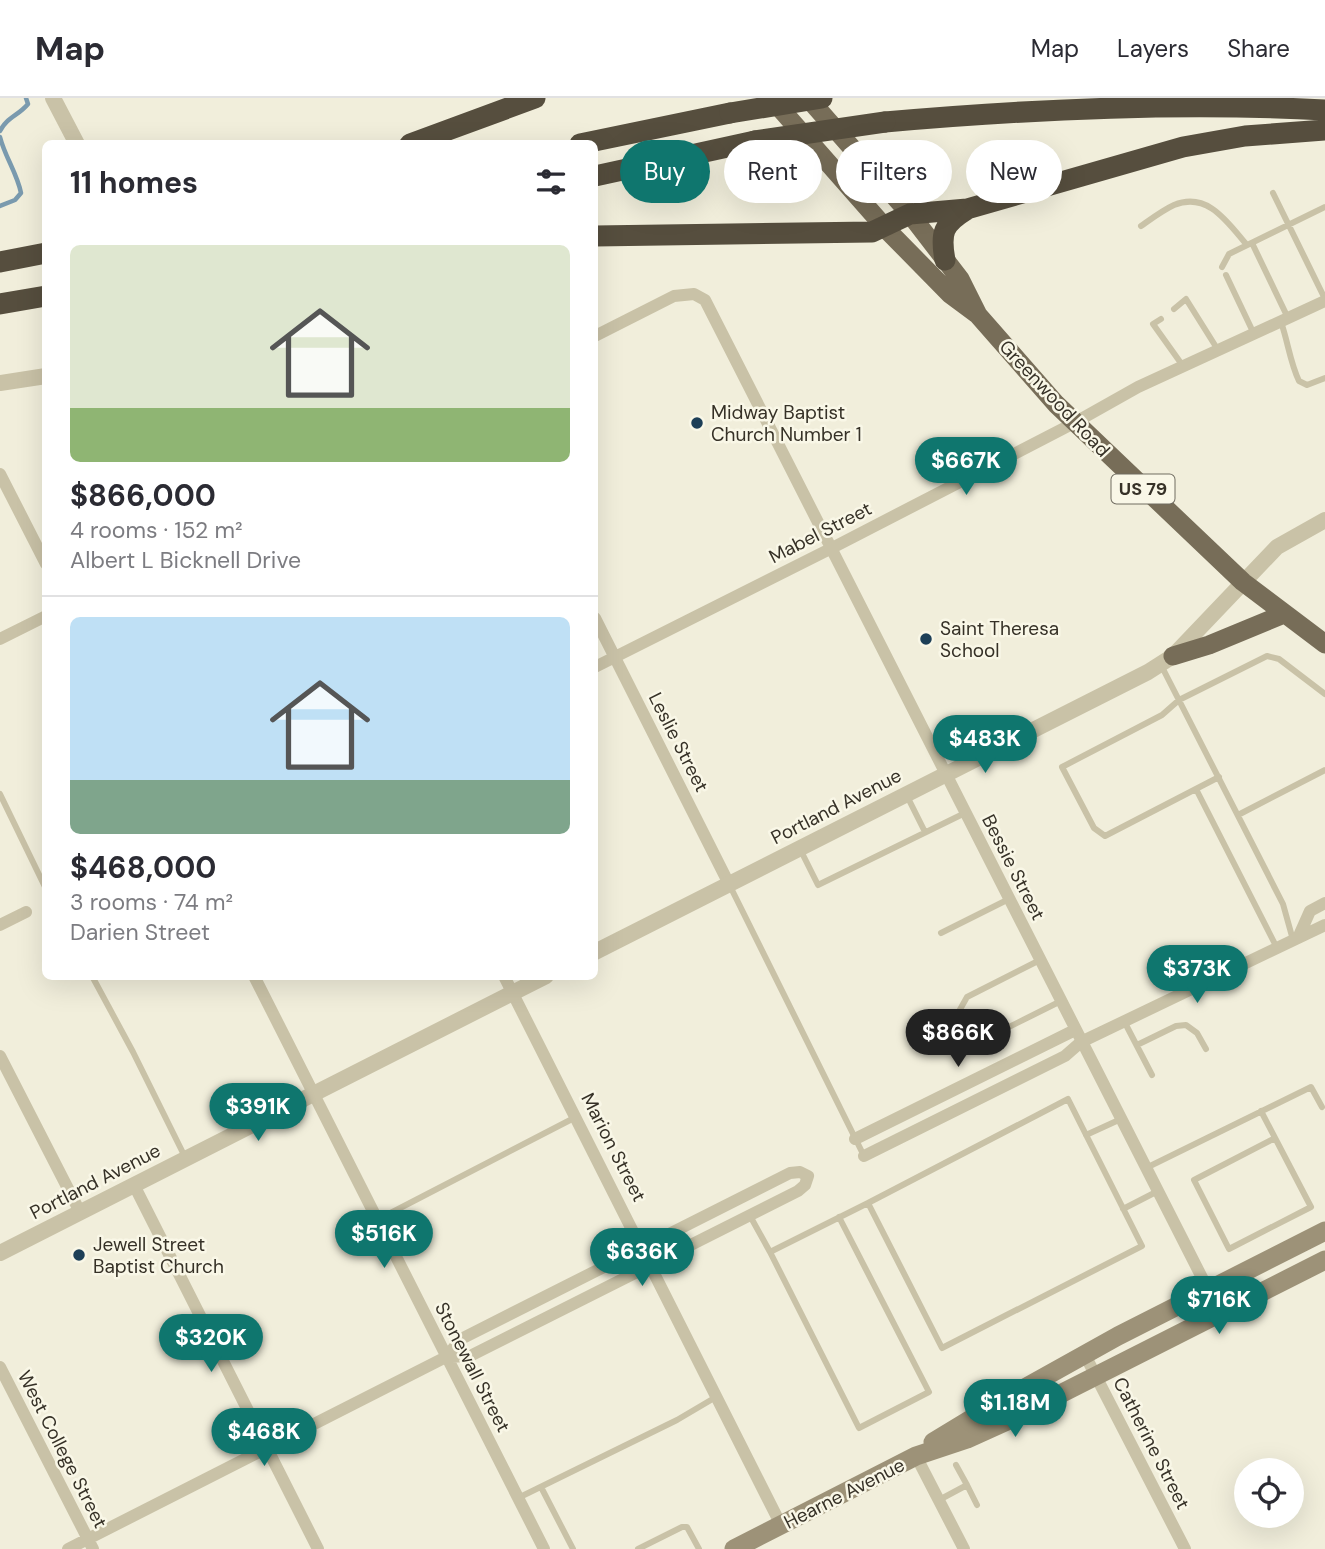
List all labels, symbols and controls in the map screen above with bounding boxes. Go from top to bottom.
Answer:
text: Map [35,27,105,70]
text: Map [1031,33,1079,64]
text: Layers [1117,33,1189,64]
text: Share [1227,33,1290,64]
chip: Buy [620,140,710,203]
chip: Rent [724,140,822,203]
chip: Filters [836,140,952,203]
chip: New [966,140,1062,203]
text: 11 homes [70,163,198,202]
icon: filters [532,163,570,201]
icon: home [257,290,383,416]
street label: Greenwood Road [994,334,1115,462]
place label: Midway Baptist Church Number 1 [711,400,862,447]
marker: Midway Baptist Church Number 1 [689,415,705,431]
pin: $667K [917,438,1015,497]
text: $667K [931,445,1001,475]
road number: US 79 [1112,474,1174,503]
text: $866,000 [70,476,216,515]
street label: Mabel Street [765,496,876,569]
text: 4 rooms · 152 m² [70,515,243,545]
text: Albert L Bicknell Drive [70,545,301,575]
place label: Saint Theresa School [940,616,1059,663]
marker: Saint Theresa School [918,631,934,647]
icon: home [257,662,383,788]
street label: Leslie Street [643,688,714,796]
pin: $483K [936,716,1034,775]
text: $483K [949,723,1021,753]
street label: Portland Avenue [767,763,906,850]
street label: Bessie Street [976,810,1051,924]
text: $468,000 [70,848,216,887]
text: 3 rooms · 74 m² [70,887,233,917]
text: Darien Street [70,917,210,947]
pin: $373K [1148,946,1246,1005]
text: $373K [1163,953,1231,983]
pin: $866K [909,1010,1007,1069]
text: $866K [922,1017,994,1047]
pin: $391K [209,1084,307,1143]
street label: Marion Street [575,1089,652,1206]
text: $391K [225,1091,291,1121]
street label: Portland Avenue [26,1138,165,1225]
pin: $516K [335,1210,433,1270]
text: $516K [351,1218,417,1248]
pin: $636K [593,1228,691,1288]
place label: Jewell Street Baptist Church [93,1232,224,1279]
text: $636K [606,1236,678,1266]
marker: Jewell Street Baptist Church [71,1247,87,1263]
pin: $716K [1170,1276,1268,1336]
text: $716K [1187,1284,1251,1314]
street label: Stonewall Street [429,1298,516,1436]
pin: $320K [162,1314,260,1374]
text: $320K [175,1322,247,1352]
street label: West College Street [12,1366,113,1532]
street label: Catherine Street [1107,1373,1196,1514]
pin: $1.18M [958,1380,1072,1439]
text: $1.18M [980,1387,1050,1417]
pin: $468K [215,1408,313,1468]
text: $468K [227,1416,301,1446]
street label: Hearne Avenue [780,1452,909,1535]
map controls [1234,1458,1304,1528]
button: locate [1234,1458,1304,1528]

